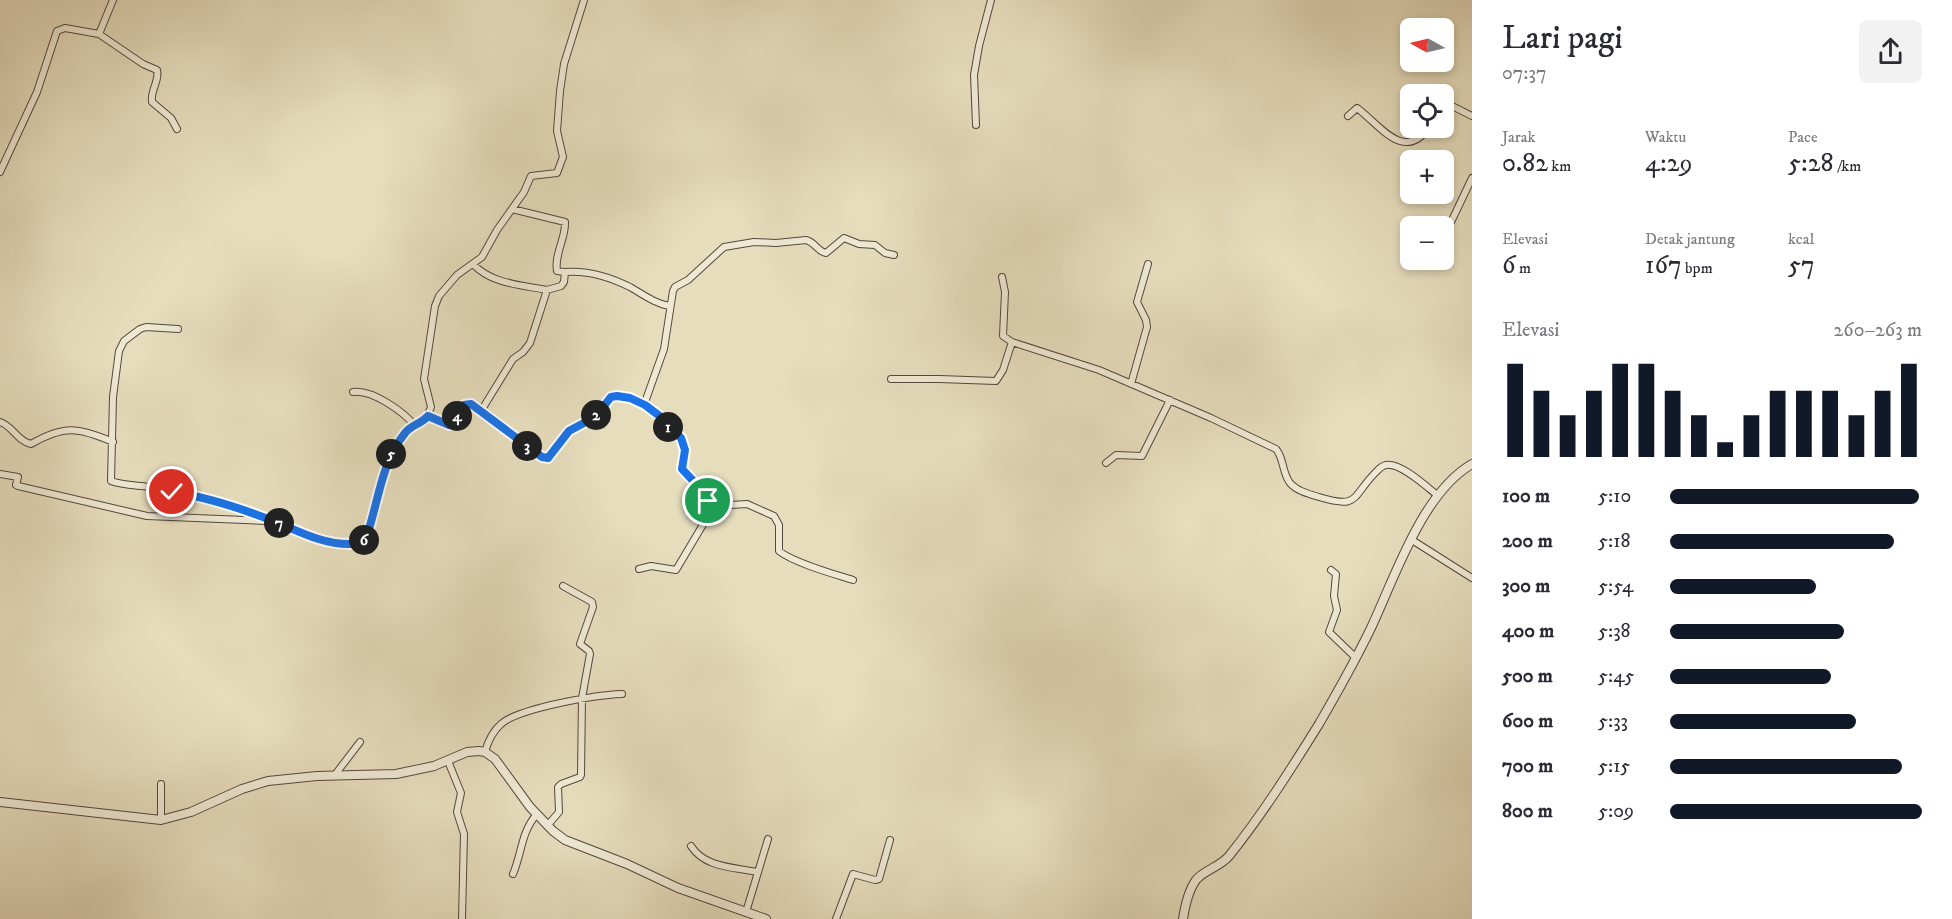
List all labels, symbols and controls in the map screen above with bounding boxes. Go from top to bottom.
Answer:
north arrow [1400,18,1454,72]
map controls [1400,18,1454,270]
text: Lari pagi [1502,18,1623,59]
button: share [1859,20,1922,83]
text: 07:37 [1502,61,1547,86]
button: locate [1400,84,1454,138]
text: Jarak [1502,127,1536,147]
text: Waktu [1645,127,1686,147]
text: Pace [1788,127,1818,147]
text: 0.82 [1502,147,1548,180]
text: 4:29 [1645,147,1693,180]
text: 5:28 [1788,147,1834,180]
button: + [1400,150,1454,204]
text: km [1548,156,1571,176]
text: /km [1834,156,1861,176]
button: − [1400,216,1454,270]
text: Elevasi [1502,229,1548,249]
text: Detak jantung [1645,229,1735,249]
text: kcal [1788,229,1814,249]
text: 6 [1502,249,1516,282]
text: 167 [1645,249,1682,282]
text: 57 [1788,249,1815,282]
text: m [1516,258,1531,278]
text: bpm [1682,258,1713,278]
text: Elevasi [1502,318,1560,343]
text: 260–263 m [1833,318,1922,343]
pin: 2 [581,400,611,430]
pin: 4 [442,401,472,431]
text: 2 [592,405,600,425]
text: 4 [452,406,462,426]
pin: 1 [653,412,683,442]
text: 1 [665,417,671,437]
pin: 3 [512,431,542,461]
text: 3 [524,436,530,456]
pin: 5 [376,439,406,469]
text: 5 [387,444,395,464]
pin [146,466,197,517]
icon: check [155,475,188,508]
pin [682,475,733,526]
icon: arrive [691,484,724,517]
text: 100 m [1502,484,1550,509]
text: 5:10 [1598,484,1631,509]
pin: 7 [264,508,294,538]
text: 7 [275,513,283,533]
pin: 6 [349,525,379,555]
text: 200 m [1502,529,1553,554]
text: 5:18 [1598,529,1631,554]
text: 6 [360,530,368,550]
text: 300 m [1502,574,1550,599]
text: 5:54 [1598,574,1634,599]
text: 400 m [1502,619,1554,644]
text: 5:38 [1598,619,1631,644]
text: 500 m [1502,664,1553,689]
text: 5:45 [1598,664,1634,689]
text: 600 m [1502,709,1553,734]
text: 5:33 [1598,709,1628,734]
text: 700 m [1502,754,1553,779]
text: 5:15 [1598,754,1630,779]
text: 800 m [1502,799,1553,824]
text: 5:09 [1598,799,1634,824]

